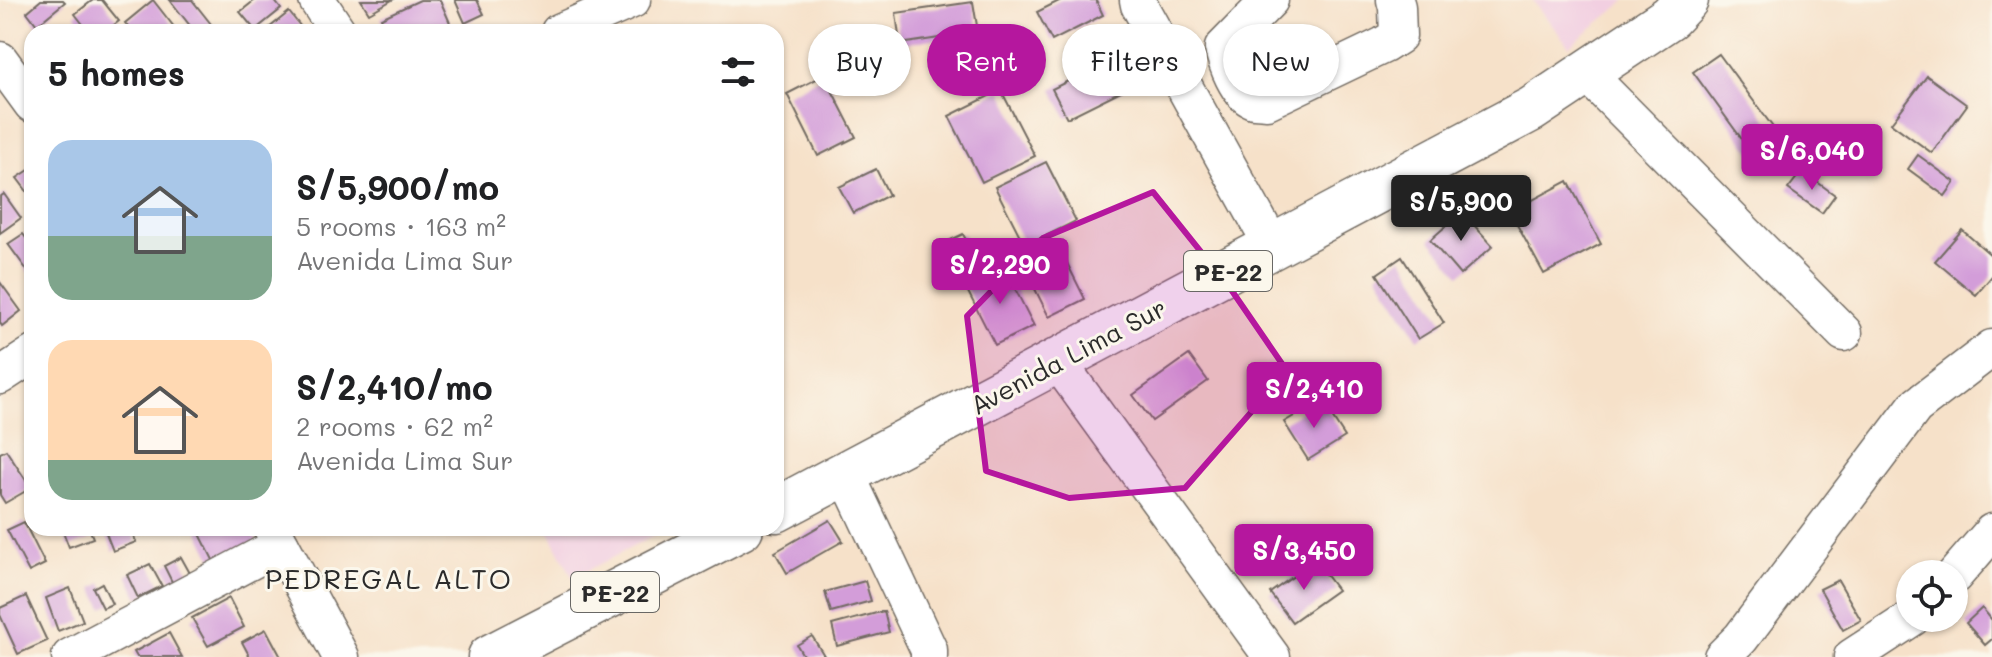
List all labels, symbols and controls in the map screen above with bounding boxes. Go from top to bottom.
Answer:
chip: Buy [808,24,911,96]
chip: Rent [927,24,1046,96]
chip: Filters [1062,24,1207,96]
chip: New [1223,24,1339,96]
text: 5 homes [48,50,185,95]
icon: filters [716,50,760,94]
pin: S/6,040 [1738,124,1886,192]
text: S/6,040 [1759,133,1865,167]
text: S/5,900/mo [296,164,499,209]
icon: home [112,172,208,268]
pin: S/5,900 [1387,175,1535,243]
text: S/5,900 [1409,184,1513,218]
text: 5 rooms · 163 m² [296,209,506,243]
pin: S/2,290 [926,238,1074,306]
text: Avenida Lima Sur [296,243,513,277]
text: S/2,290 [950,247,1050,281]
road number: PE-22 [1184,251,1272,291]
street label: Avenida Lima Sur [964,290,1172,422]
pin: S/2,410 [1240,362,1388,430]
text: S/2,410/mo [296,364,493,409]
text: S/2,410 [1265,371,1363,405]
icon: home [112,372,208,468]
text: 2 rooms · 62 m² [296,409,493,443]
text: Avenida Lima Sur [296,443,513,477]
pin: S/3,450 [1230,524,1378,592]
text: S/3,450 [1252,533,1356,567]
district label: PEDREGAL ALTO [265,560,513,596]
map controls [1896,560,1968,632]
button: locate [1896,560,1968,632]
road number: PE-22 [571,572,659,612]

